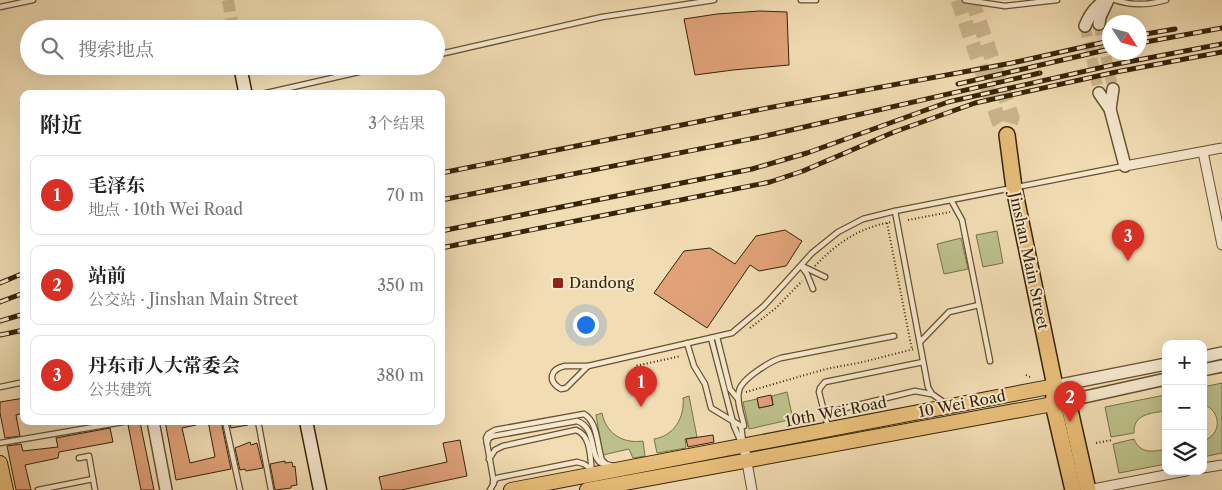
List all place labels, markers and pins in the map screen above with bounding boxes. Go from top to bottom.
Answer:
pin: 3 [1112,220,1144,261]
place label: Dandong [569,273,634,292]
marker: Dandong [551,276,565,290]
pin: 1 [625,366,657,407]
pin: 2 [1054,381,1086,422]

